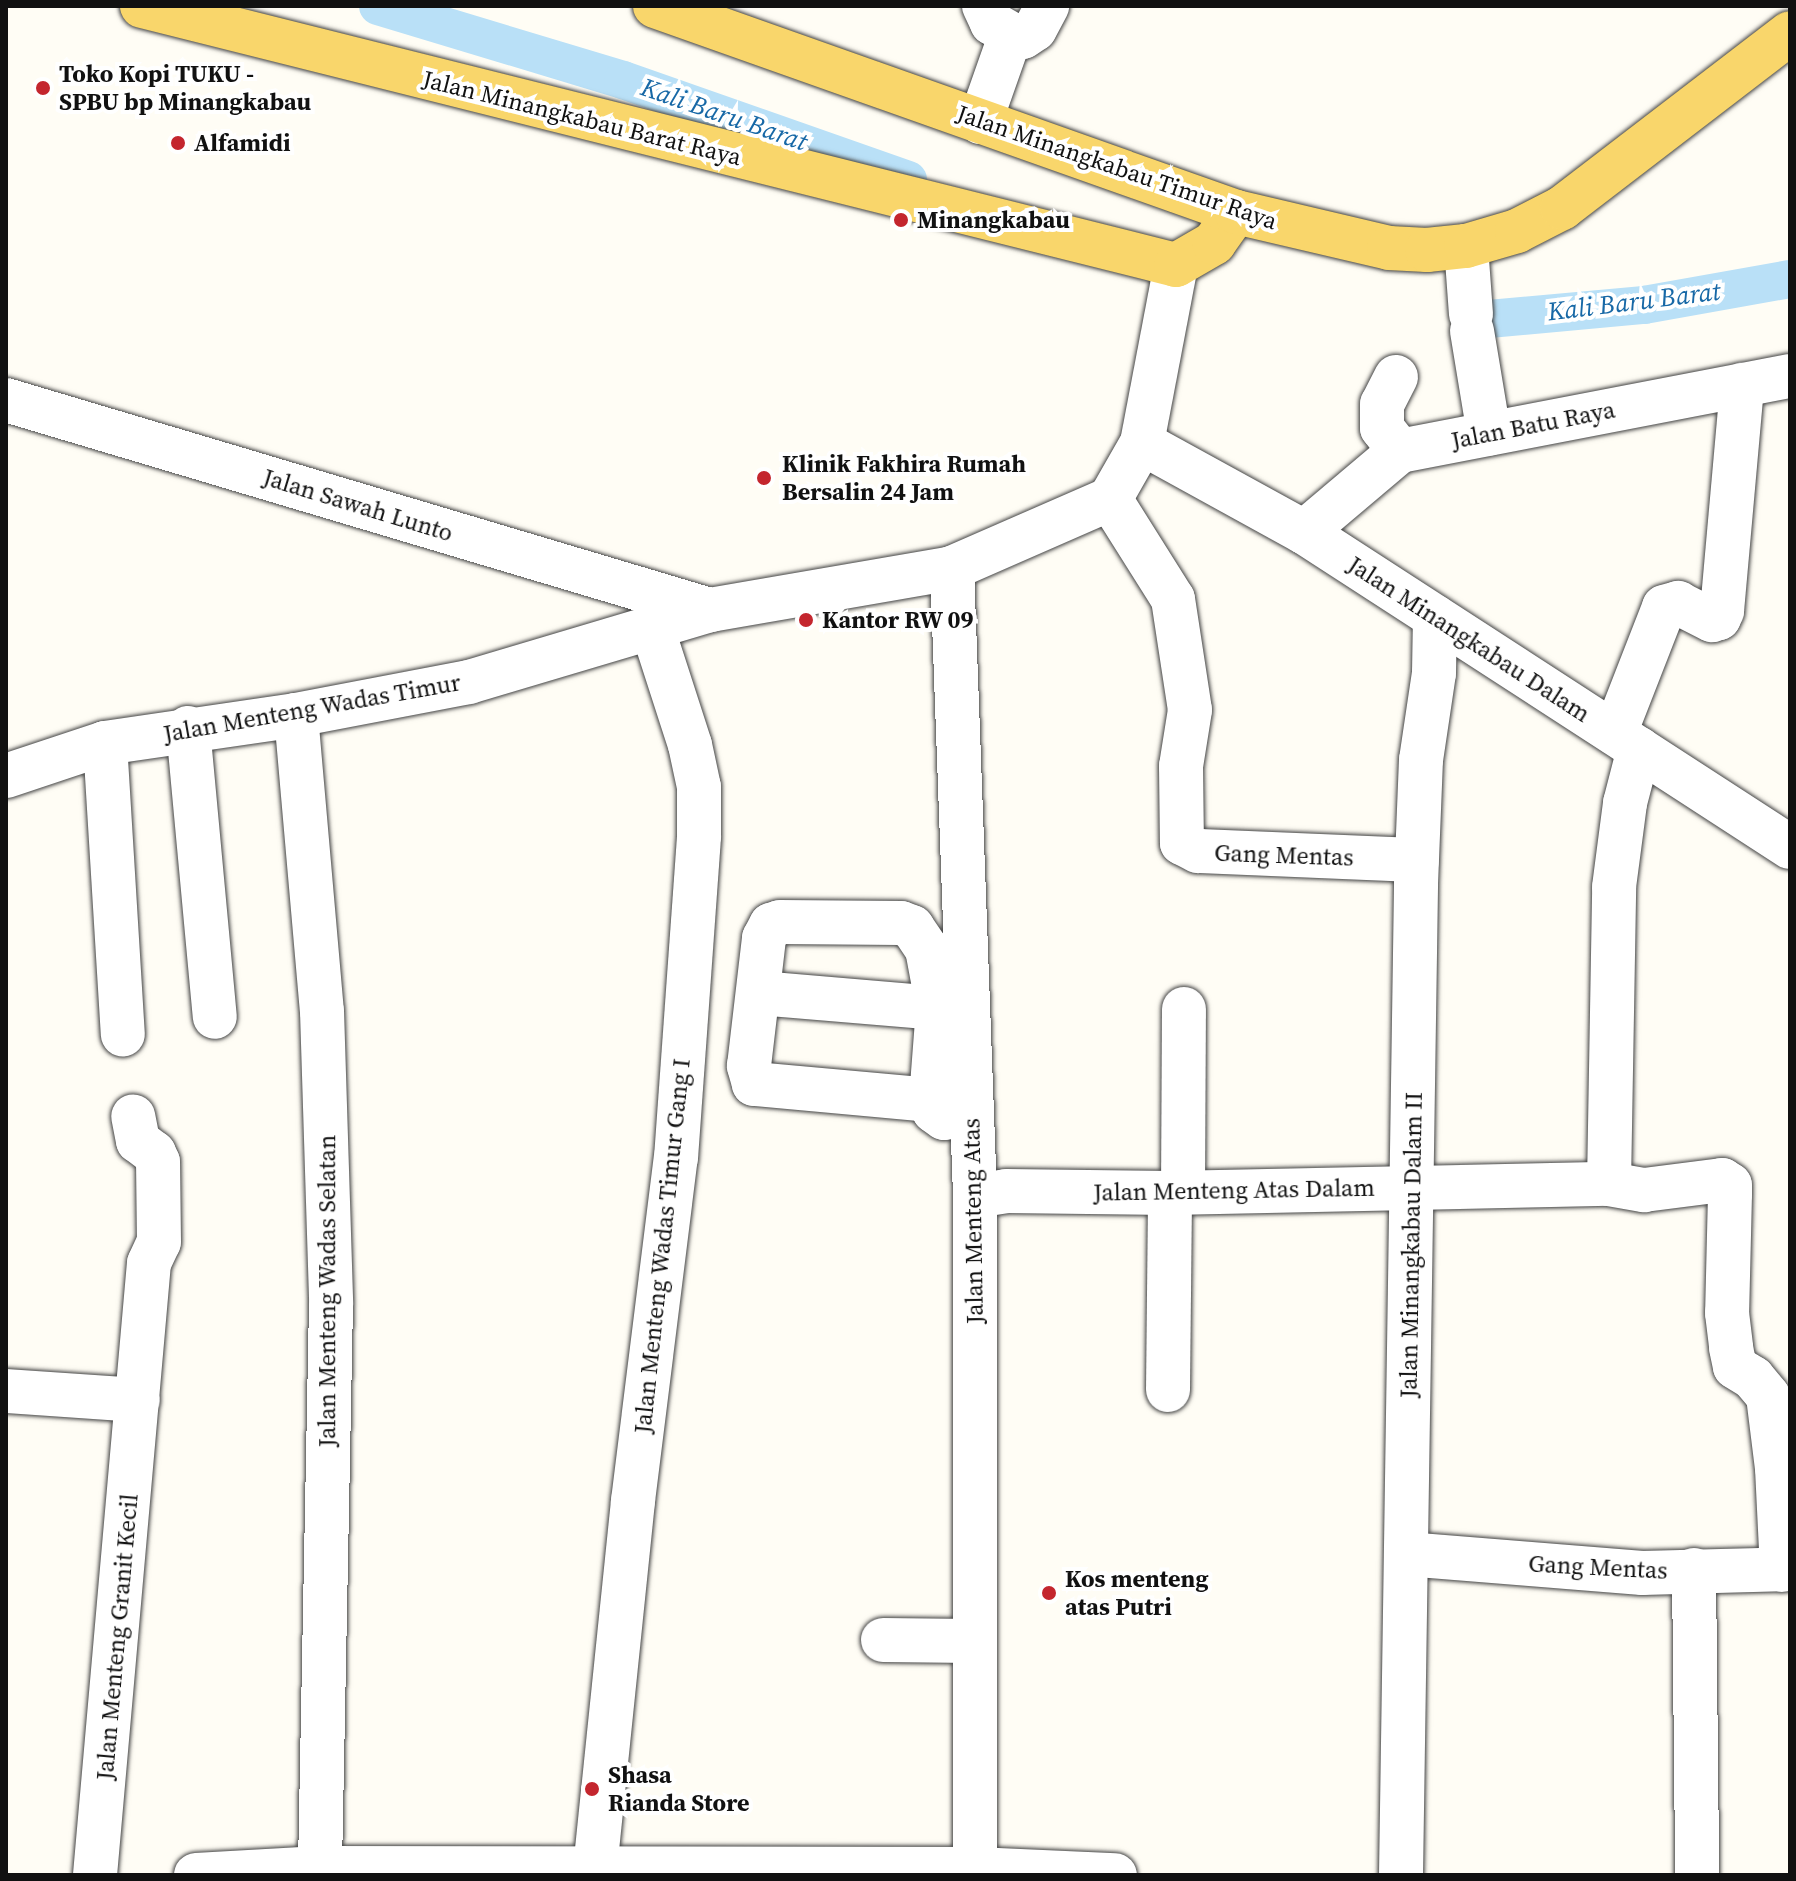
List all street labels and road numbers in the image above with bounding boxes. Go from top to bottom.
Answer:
street label: Jalan Minangkabau Barat Raya [420,64,744,172]
street label: Jalan Minangkabau Timur Raya [953,98,1281,236]
street label: Jalan Batu Raya [1449,395,1617,455]
street label: Jalan Sawah Lunto [260,462,456,548]
street label: Jalan Minangkabau Dalam [1343,550,1595,728]
street label: Jalan Menteng Wadas Timur [160,668,464,748]
street label: Gang Mentas [1214,838,1354,872]
street label: Jalan Menteng Wadas Timur Gang I [628,1056,696,1436]
street label: Jalan Minangkabau Dalam II [1394,1092,1428,1398]
street label: Jalan Menteng Atas [957,1118,989,1324]
street label: Jalan Menteng Wadas Selatan [313,1134,341,1448]
street label: Jalan Menteng Atas Dalam [1093,1173,1375,1207]
street label: Jalan Menteng Granit Kecil [90,1493,144,1781]
street label: Gang Mentas [1528,1549,1668,1585]

